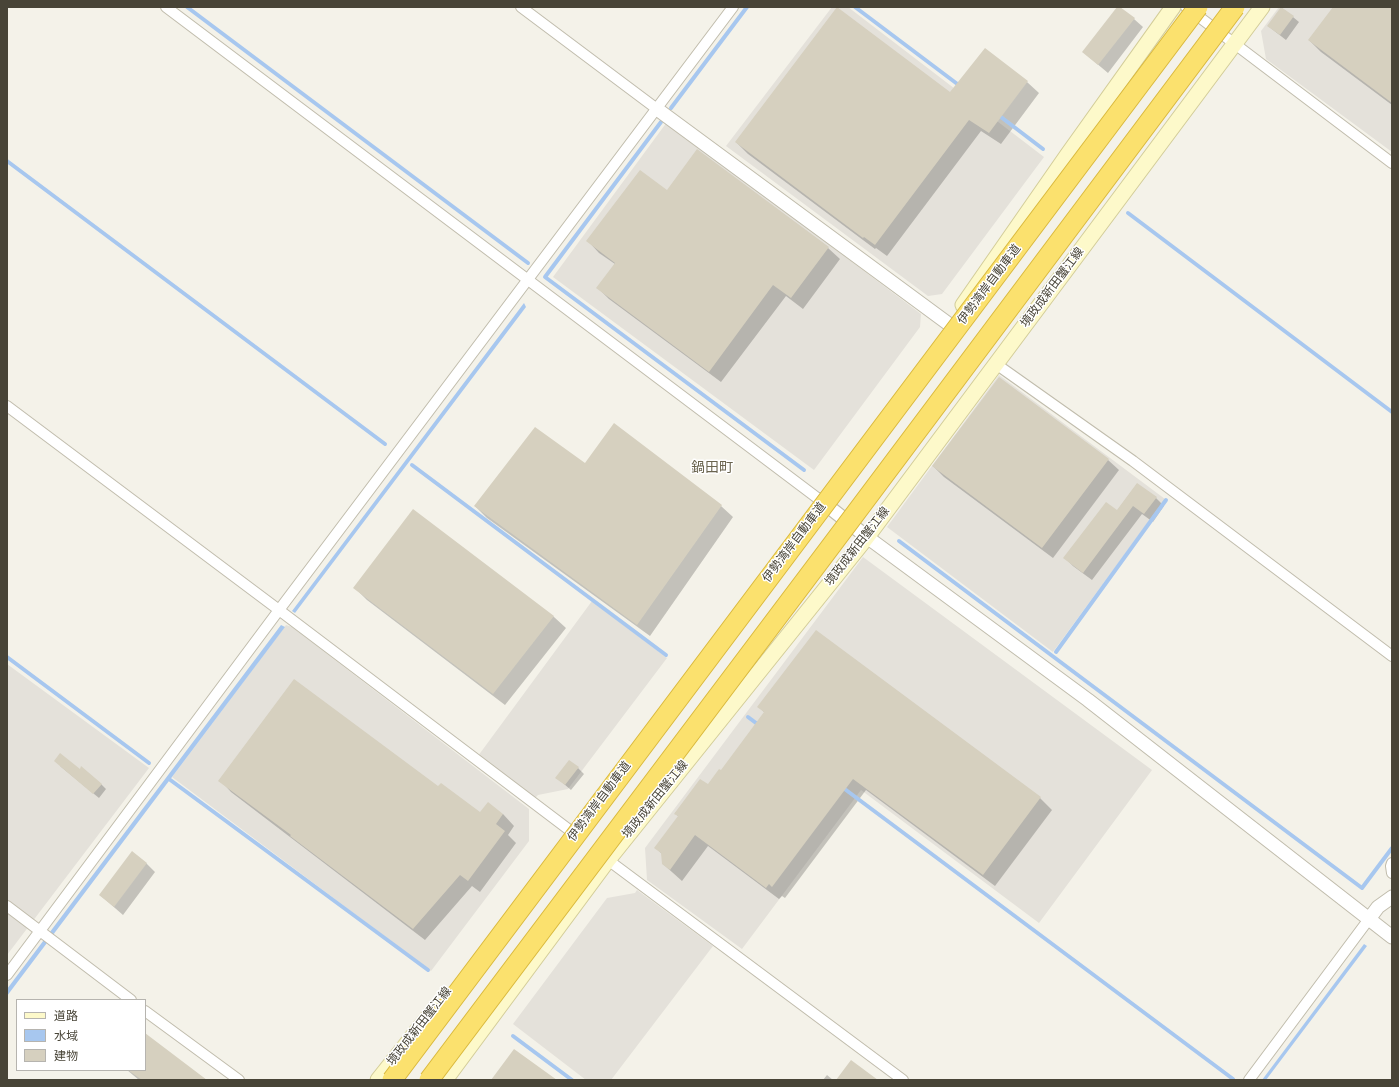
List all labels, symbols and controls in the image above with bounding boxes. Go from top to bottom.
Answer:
street label: 伊勢湾岸自動車道 [955,242,1025,328]
street label: 境政成新田蟹江線 [1018,245,1088,331]
district label: 鍋田町 [691,461,733,477]
street label: 伊勢湾岸自動車道 [760,500,830,586]
street label: 境政成新田蟹江線 [823,505,893,589]
street label: 境政成新田蟹江線 [620,758,692,842]
street label: 伊勢湾岸自動車道 [565,759,635,845]
street label: 境政成新田蟹江線 [385,985,455,1069]
legend [16,999,146,1071]
text: 道路 [54,1008,78,1025]
text: 水域 [54,1028,78,1045]
text: 建物 [54,1048,78,1065]

